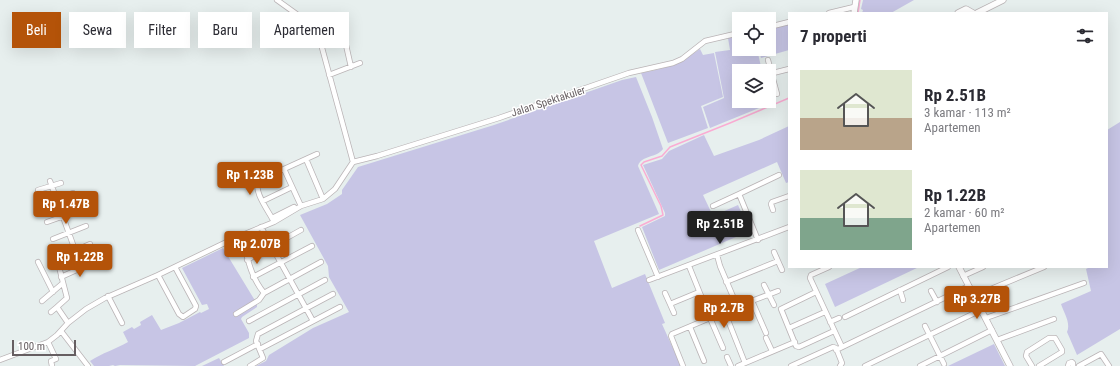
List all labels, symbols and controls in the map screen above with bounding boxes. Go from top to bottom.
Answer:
chip: Beli [12,12,61,48]
chip: Sewa [69,12,126,48]
chip: Filter [134,12,190,48]
chip: Baru [198,12,252,48]
chip: Apartemen [260,12,349,48]
map controls [732,12,776,108]
button: locate [732,12,776,56]
icon: filters [1074,25,1096,47]
text: 7 properti [800,26,867,46]
button: layers [732,64,776,108]
street label: Jalan Spektakuler [509,83,588,120]
text: Rp 2.51B [924,85,986,105]
icon: home [832,86,880,134]
text: 3 kamar · 113 m² [924,105,1011,120]
text: Apartemen [924,120,981,135]
pin: Rp 1.23B [209,162,291,196]
text: Rp 1.23B [226,167,274,182]
text: Rp 1.22B [924,185,986,205]
icon: home [832,186,880,234]
pin: Rp 1.47B [25,191,107,225]
text: Rp 1.47B [42,196,90,211]
text: 2 kamar · 60 m² [924,205,1005,220]
pin: Rp 2.51B [679,211,761,245]
text: Rp 2.51B [696,216,744,231]
text: Apartemen [924,220,981,235]
pin: Rp 2.07B [216,231,298,265]
text: Rp 2.07B [233,236,281,251]
pin: Rp 1.22B [39,244,121,278]
text: Rp 1.22B [56,249,104,264]
pin: Rp 3.27B [936,286,1018,320]
text: Rp 3.27B [953,291,1001,306]
pin: Rp 2.7B [687,295,761,329]
text: Rp 2.7B [704,300,744,315]
scale bar [12,338,76,357]
text: 100 m [18,340,45,353]

